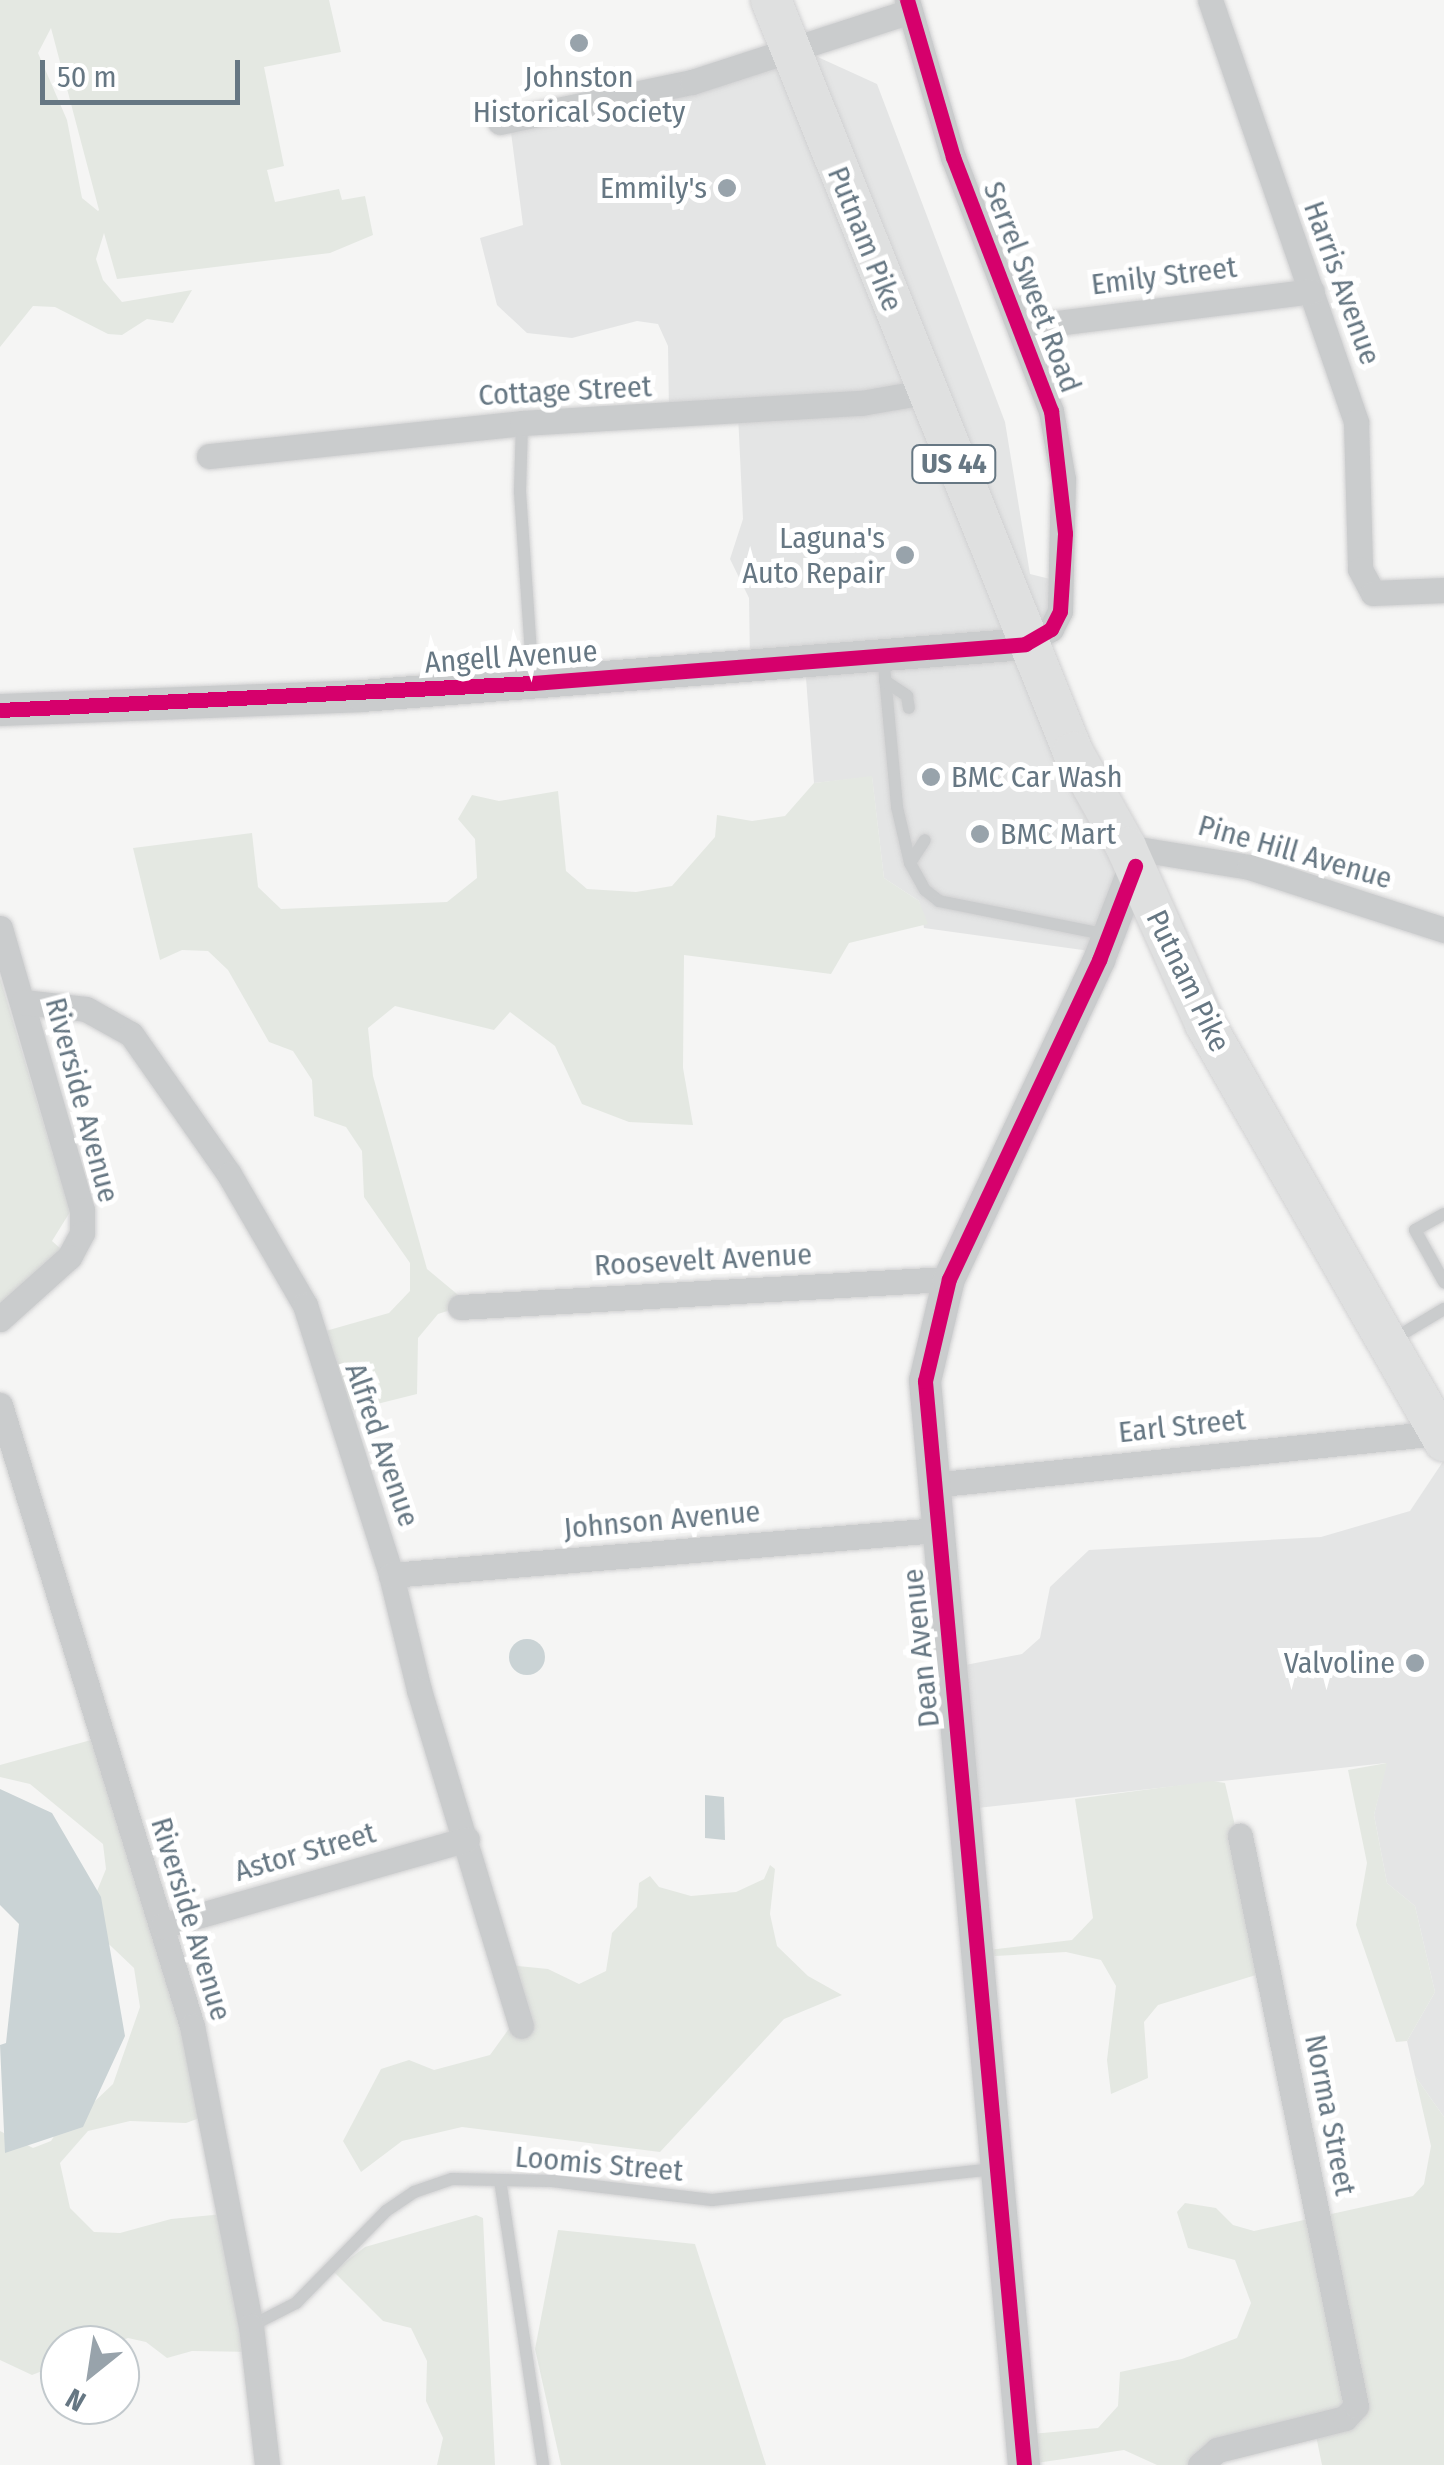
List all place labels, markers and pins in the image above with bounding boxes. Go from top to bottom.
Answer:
marker: Johnston Historical Society [568,32,590,54]
place label: Johnston Historical Society [473,59,685,130]
place label: Emmily's [600,170,707,206]
marker: Emmily's [716,177,738,199]
place label: Laguna's Auto Repair [742,520,885,590]
marker: Laguna's Auto Repair [894,544,916,566]
place label: BMC Car Wash [951,759,1123,795]
marker: BMC Car Wash [920,766,942,788]
place label: BMC Mart [1000,816,1116,852]
marker: BMC Mart [969,823,991,845]
place label: Valvoline [1284,1645,1395,1681]
marker: Valvoline [1404,1652,1426,1674]

